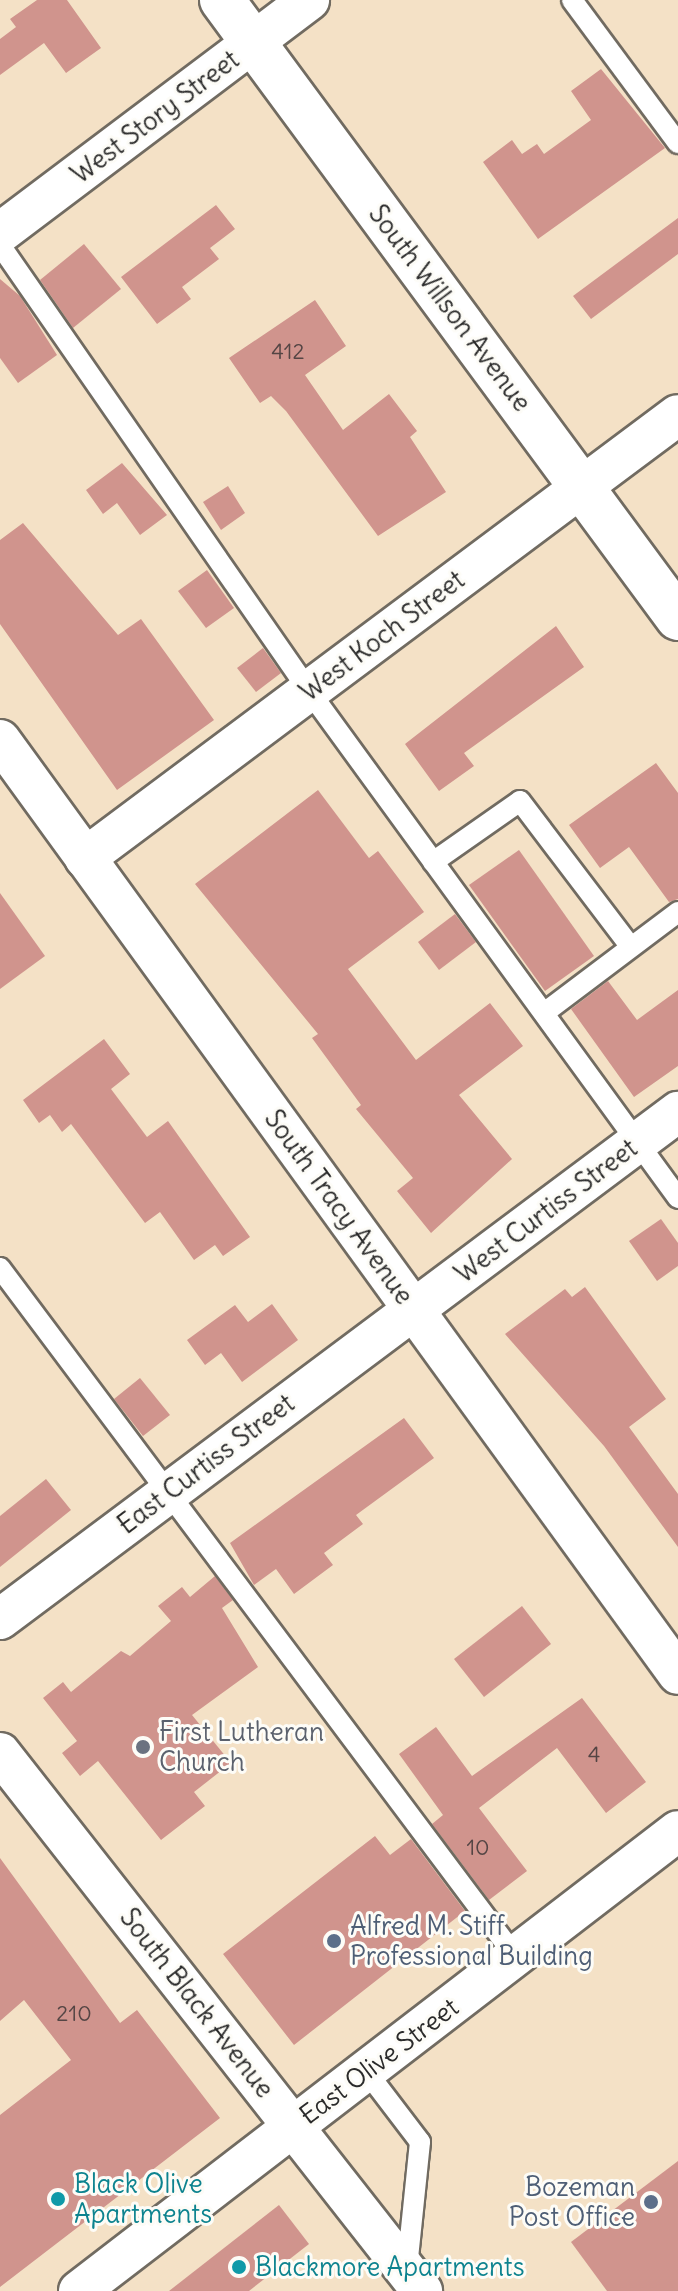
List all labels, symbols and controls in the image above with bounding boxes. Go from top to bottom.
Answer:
street label: West Story Street [65,44,245,190]
street label: South Willson Avenue [362,199,538,417]
house number: 412 [271,339,305,365]
street label: West Koch Street [294,564,470,708]
street label: South Tracy Avenue [258,1104,420,1310]
street label: West Curtiss Street [449,1132,643,1290]
street label: East Curtiss Street [112,1387,300,1541]
place label: First Lutheran Church [159,1716,324,1778]
marker: First Lutheran Church [134,1738,152,1756]
house number: 4 [588,1742,600,1768]
house number: 10 [466,1835,490,1861]
street label: South Black Avenue [113,1902,281,2104]
place label: Alfred M. Stiff Professional Building [350,1910,593,1972]
marker: Alfred M. Stiff Professional Building [325,1932,343,1950]
street label: East Olive Street [294,1991,464,2131]
house number: 210 [56,2001,92,2027]
place label: Black Olive Apartments [74,2168,212,2230]
place label: Bozeman Post Office [509,2171,635,2232]
marker: Black Olive Apartments [49,2190,67,2208]
marker: Bozeman Post Office [642,2193,660,2211]
place label: Blackmore Apartments [255,2251,524,2283]
marker: Blackmore Apartments [230,2258,248,2276]

